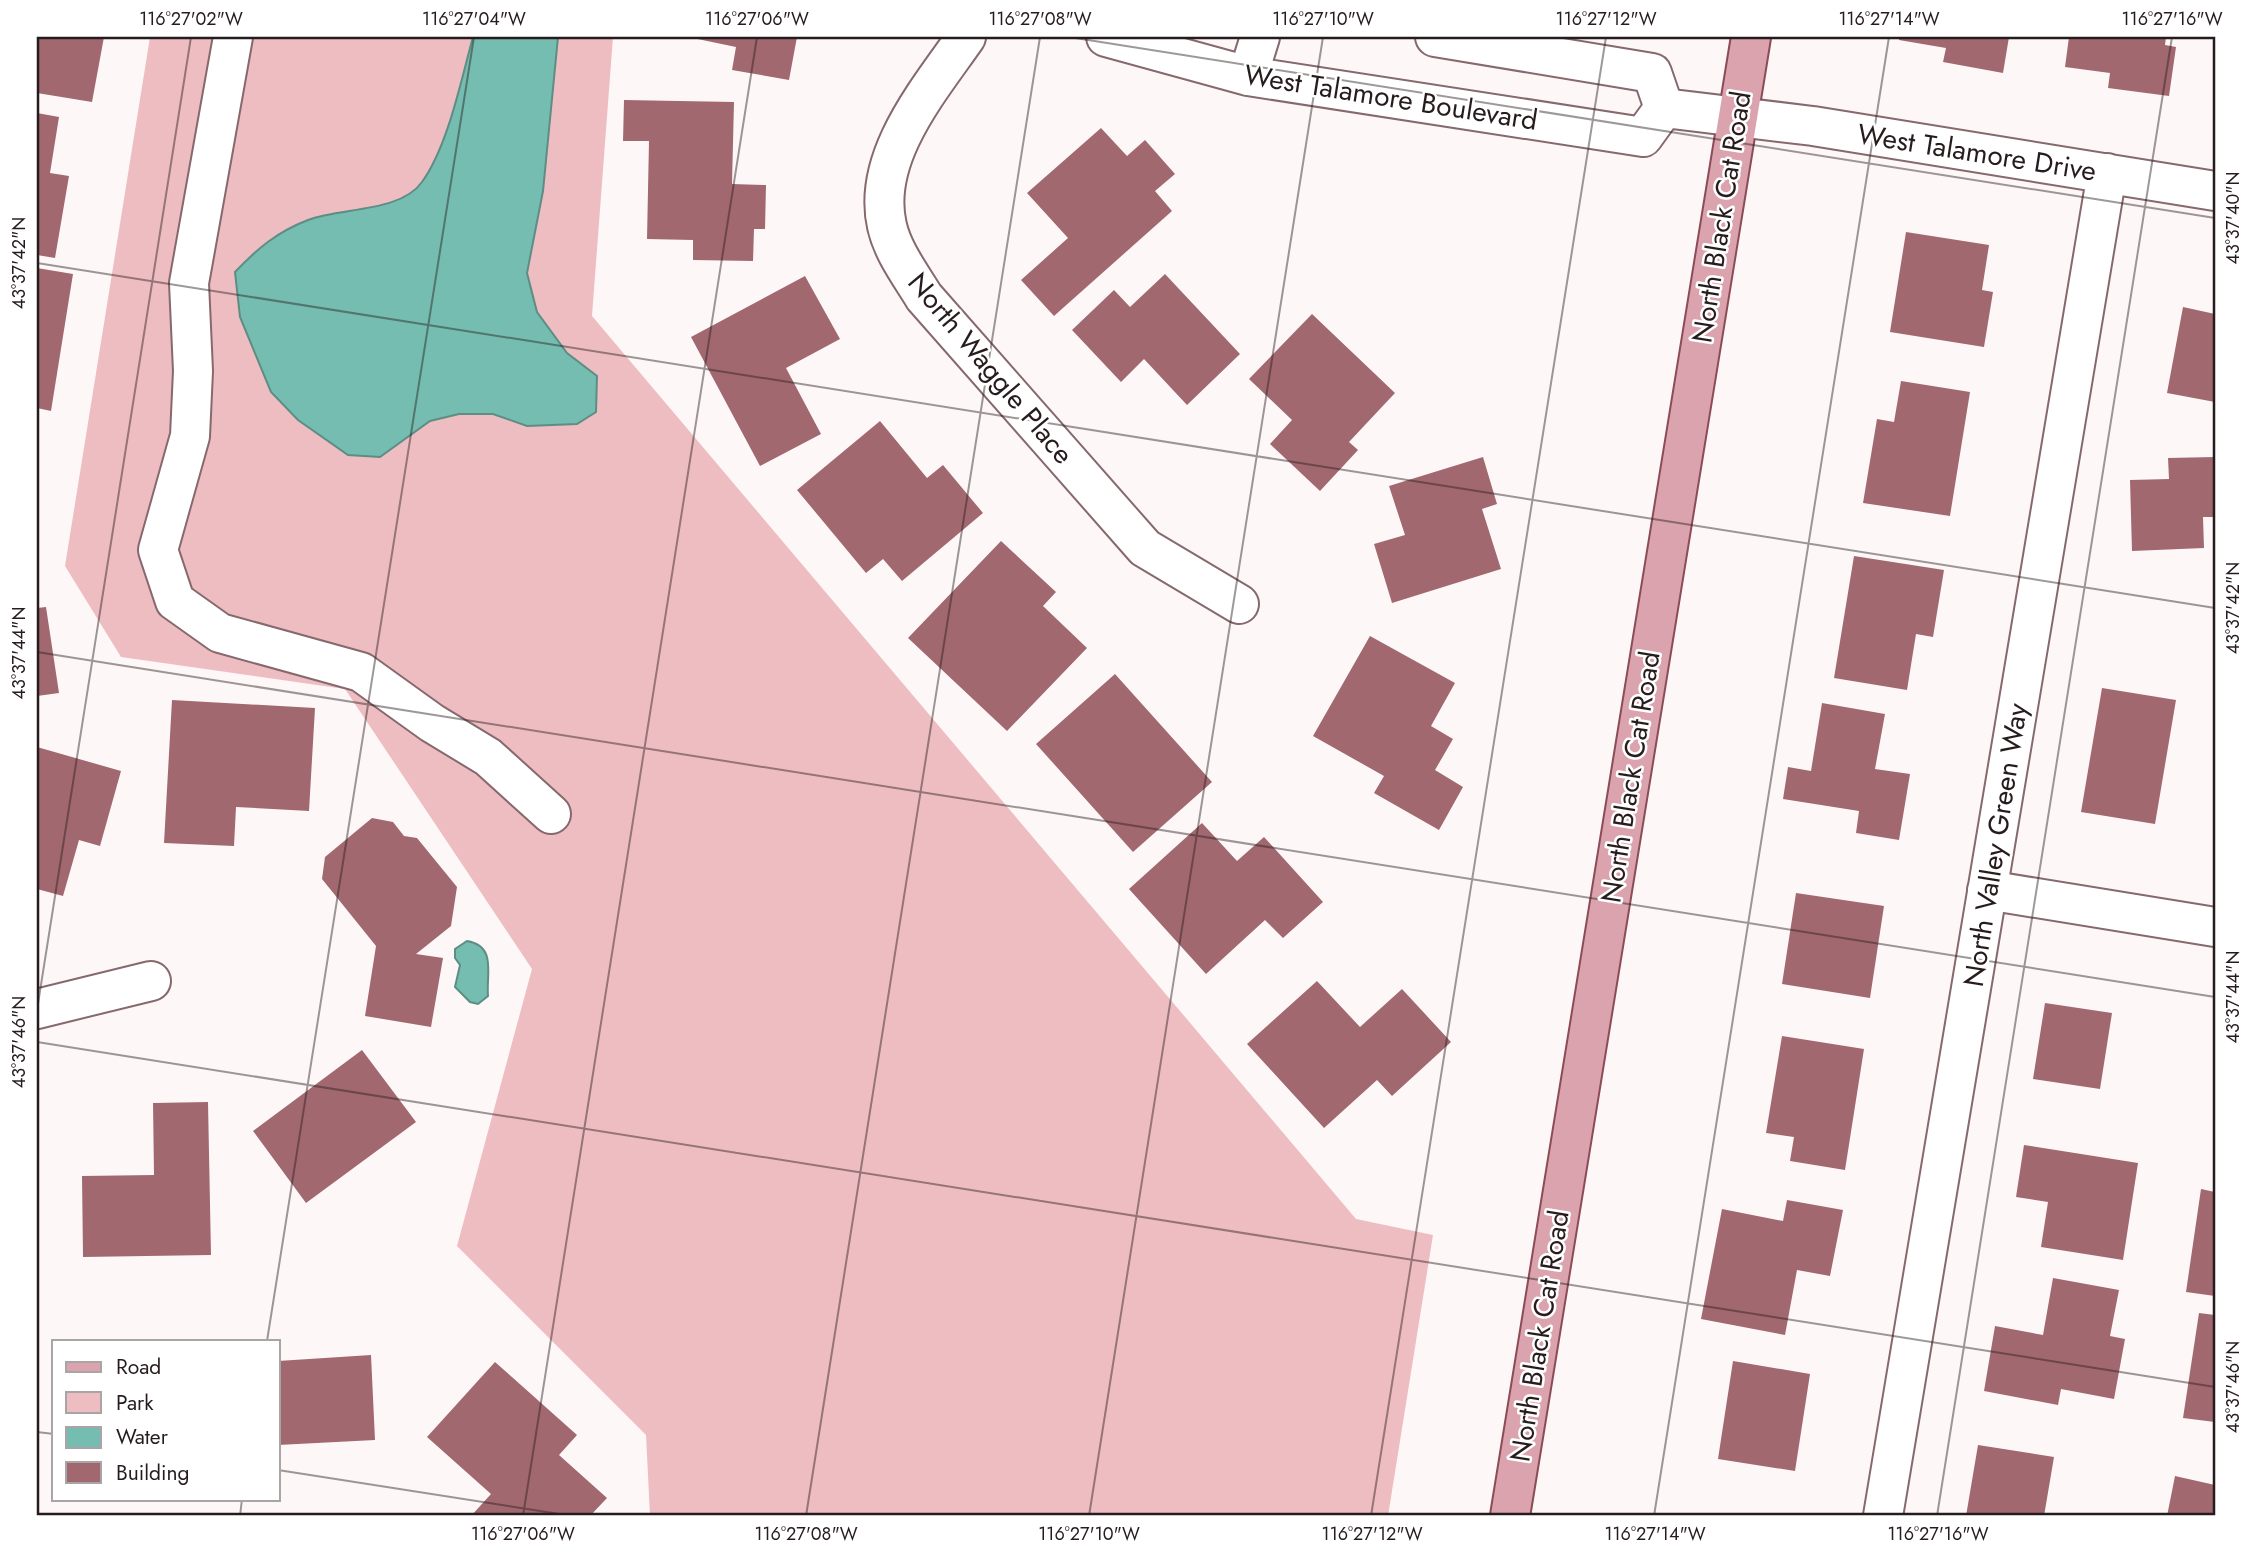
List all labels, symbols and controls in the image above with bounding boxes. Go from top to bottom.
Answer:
text: 116°27'02"W [139,6,243,32]
text: 116°27'04"W [422,6,526,32]
text: 116°27'06"W [705,6,809,32]
text: 116°27'08"W [988,6,1092,32]
text: 116°27'10"W [1272,6,1374,32]
text: 116°27'12"W [1556,6,1657,32]
text: 116°27'14"W [1838,6,1940,32]
text: 116°27'16"W [2121,6,2223,32]
street label: West Talamore Boulevard [1241,54,1541,141]
street label: North Black Cat Road [1681,88,1762,346]
street label: West Talamore Drive [1855,113,2099,192]
text: 43°37'40"N [2220,171,2246,265]
text: 43°37'42"N [6,217,32,309]
street label: North Waggle Place [898,264,1083,473]
text: 43°37'42"N [2220,562,2246,654]
text: 43°37'44"N [6,607,32,699]
street label: North Black Cat Road [1590,648,1671,906]
street label: North Valley Green Way [1953,700,2038,990]
text: 43°37'44"N [2220,951,2246,1043]
text: 43°37'46"N [6,996,32,1088]
street label: North Black Cat Road [1499,1207,1580,1465]
legend [52,1340,280,1500]
text: 43°37'46"N [2220,1341,2246,1433]
text: Road [116,1352,161,1382]
text: Park [116,1388,154,1418]
text: Water [116,1422,169,1452]
text: Building [116,1458,189,1488]
text: 116°27'06"W [471,1521,575,1547]
text: 116°27'08"W [754,1521,858,1547]
text: 116°27'10"W [1038,1521,1140,1547]
text: 116°27'12"W [1322,1521,1423,1547]
text: 116°27'14"W [1604,1521,1706,1547]
text: 116°27'16"W [1887,1521,1989,1547]

